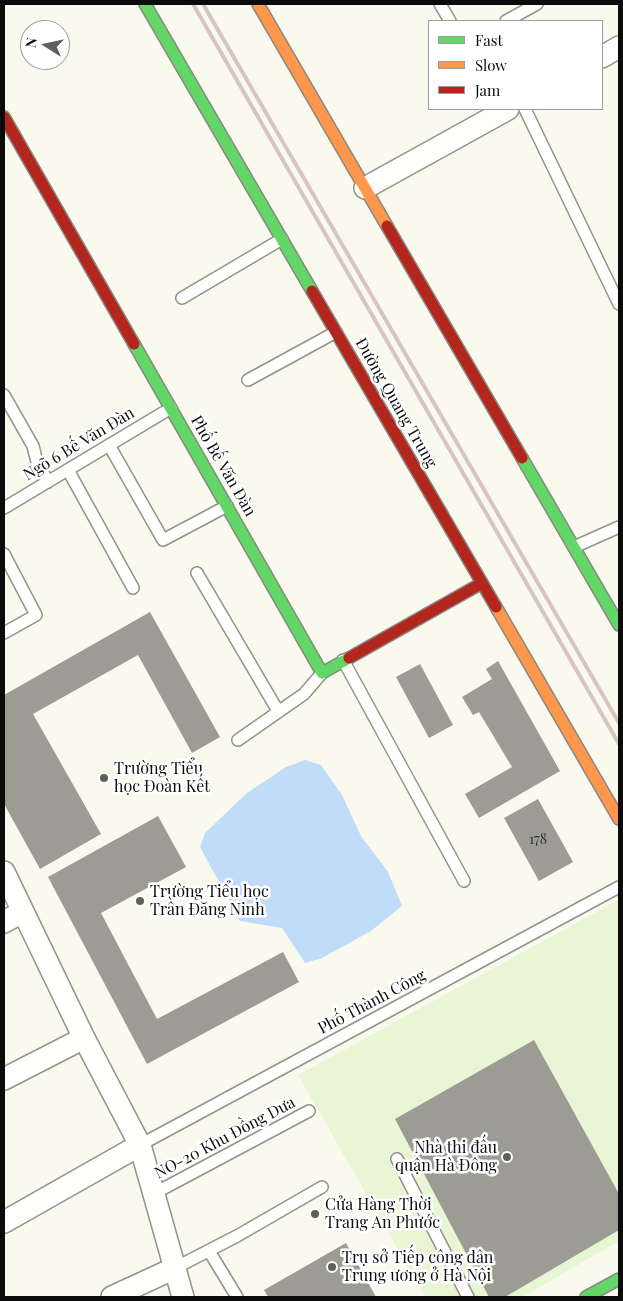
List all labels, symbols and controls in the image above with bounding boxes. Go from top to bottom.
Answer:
north arrow [20,20,70,70]
legend [428,20,603,110]
text: Fast [475,30,503,50]
text: N [20,36,41,49]
text: Slow [475,55,507,75]
text: Jam [475,80,500,100]
street label: Đường Quang Trung [351,335,441,471]
street label: Ngõ 6 Bế Văn Đàn [20,403,138,485]
street label: Phố Bế Văn Đàn [186,412,260,520]
place label: Trường Tiểu học Đoàn Kết [114,759,210,797]
marker: Trường Tiểu học Đoàn Kết [98,772,110,784]
house number: 178 [529,832,547,848]
place label: Trường Tiểu học Trần Đăng Ninh [150,882,269,920]
marker: Trường Tiểu học Trần Đăng Ninh [134,895,146,907]
street label: Phố Thành Công [315,966,429,1038]
street label: NO-20 Khu Đồng Dưa [151,1093,299,1183]
place label: Nhà thi đấu quận Hà Đông [395,1138,497,1176]
marker: Nhà thi đấu quận Hà Đông [501,1151,513,1163]
place label: Cửa Hàng Thời Trang An Phước [325,1195,440,1233]
marker: Cửa Hàng Thời Trang An Phước [309,1208,321,1220]
place label: Trụ sở Tiếp công dân Trung ương ở Hà Nội [342,1248,493,1286]
marker: Trụ sở Tiếp công dân Trung ương ở Hà Nội [326,1261,338,1273]

